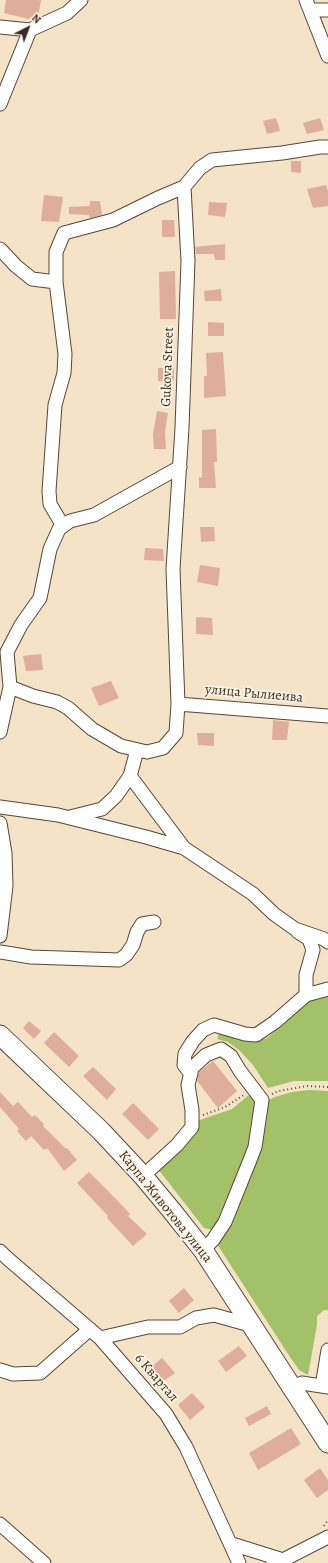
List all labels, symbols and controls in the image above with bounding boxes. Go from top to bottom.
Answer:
north arrow [8,8,48,48]
text: N [28,10,44,27]
street label: Gukova Street [158,327,178,407]
street label: улица Рылиеива [204,681,304,707]
street label: Карпа Животова улица [115,1148,215,1266]
street label: 6 Квартал [131,1351,181,1405]

